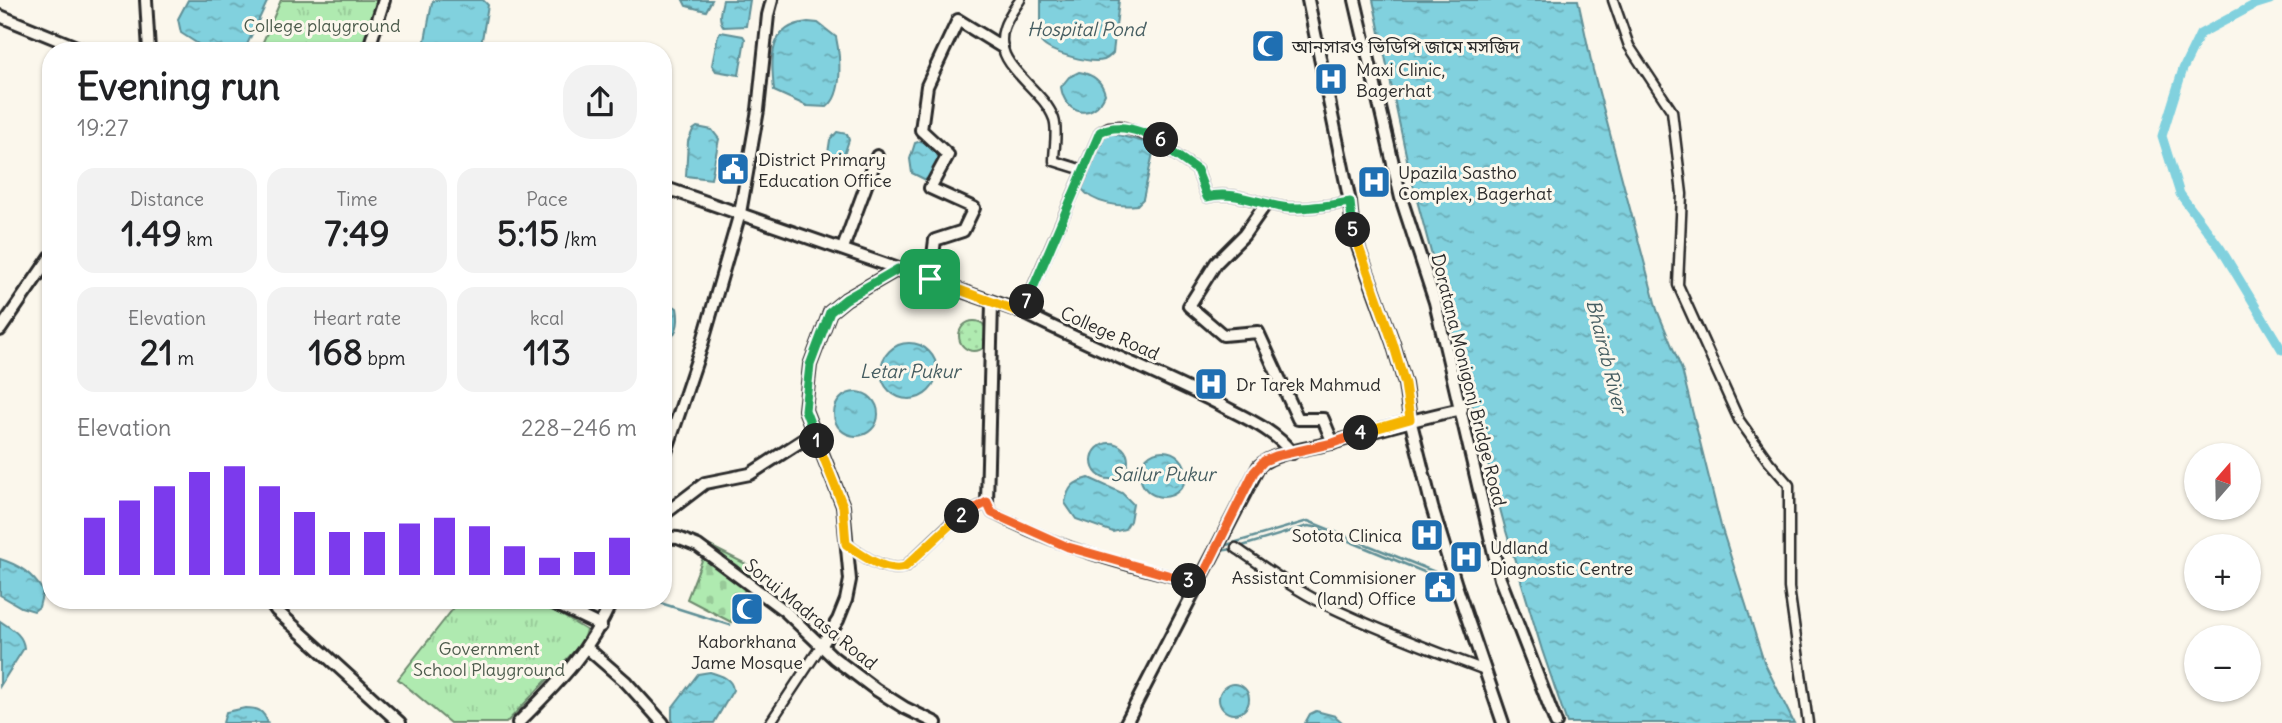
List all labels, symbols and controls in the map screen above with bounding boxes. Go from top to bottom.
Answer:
park label: College playground [243,14,401,37]
water label: Hospital Pond [1027,17,1148,41]
mosque icon: আনসারও ভিডিপি জামে মসজিদ [1249,27,1287,65]
place label: আনসারও ভিডিপি জামে মসজিদ [1291,35,1521,58]
place label: Maxi Clinic, Bagerhat [1356,58,1445,102]
hospital icon: Maxi Clinic, Bagerhat [1312,60,1350,98]
text: Evening run [77,63,280,110]
button: share [563,65,637,139]
text: 19:27 [77,113,128,142]
pin: 6 [1144,122,1178,158]
text: 6 [1155,127,1166,151]
place label: District Primary Education Office [758,148,892,192]
public building icon: District Primary Education Office [714,150,752,188]
place label: Upazila Sastho Complex, Bagerhat [1398,161,1552,205]
hospital icon: Upazila Sastho Complex, Bagerhat [1355,163,1393,201]
text: Distance [130,187,204,211]
text: Time [336,187,378,211]
text: Pace [526,187,568,211]
text: 1.49 [121,211,182,255]
text: 7:49 [324,211,390,255]
text: 5:15 [497,211,559,255]
pin: 5 [1336,212,1370,247]
text: 5 [1347,217,1358,241]
text: km [182,227,213,251]
text: /km [559,227,597,251]
pin [900,249,960,309]
street label: Doratana Monigonj Bridge Road [1426,251,1512,509]
icon: arrive [911,260,949,298]
pin: 7 [1010,284,1044,320]
text: 7 [1022,289,1031,313]
water label: Bhairab River [1581,297,1633,417]
street label: College Road [1057,301,1163,365]
text: Elevation [128,306,206,330]
text: Heart rate [313,306,401,330]
text: kcal [530,306,564,330]
text: 21 [140,330,173,374]
text: 168 [309,330,363,374]
text: 113 [523,330,571,374]
text: m [173,346,194,370]
text: bpm [363,346,405,370]
water label: Letar Pukur [860,359,963,383]
hospital icon: Dr Tarek Mahmud [1192,365,1230,403]
place label: Dr Tarek Mahmud [1236,373,1381,396]
text: Elevation [77,413,171,442]
text: 228–246 m [521,413,637,442]
pin: 4 [1344,416,1378,450]
text: 4 [1355,420,1366,444]
pin: 1 [800,424,834,458]
text: 1 [813,428,820,452]
north arrow [2184,443,2261,520]
map controls [2184,443,2261,702]
water label: Sailur Pukur [1111,462,1217,486]
pin: 2 [944,498,979,534]
text: 2 [956,503,967,527]
hospital icon: Sotota Clinica [1408,516,1446,554]
place label: Sotota Clinica [1292,524,1402,547]
button: + [2184,534,2261,611]
place label: Udland Diagnostic Centre [1490,536,1633,580]
hospital icon: Udland Diagnostic Centre [1447,538,1485,576]
street label: Sorui Madrasa Road [740,553,882,675]
pin: 3 [1172,564,1206,598]
place label: Assistant Commisioner (land) Office [1232,566,1417,610]
text: 3 [1183,568,1194,592]
public building icon: Assistant Commisioner (land) Office [1421,568,1459,606]
mosque icon: Kaborkhana Jame Mosque [728,590,766,628]
button: − [2184,625,2261,702]
place label: Kaborkhana Jame Mosque [691,630,803,674]
park label: Government School Playground [413,637,566,681]

